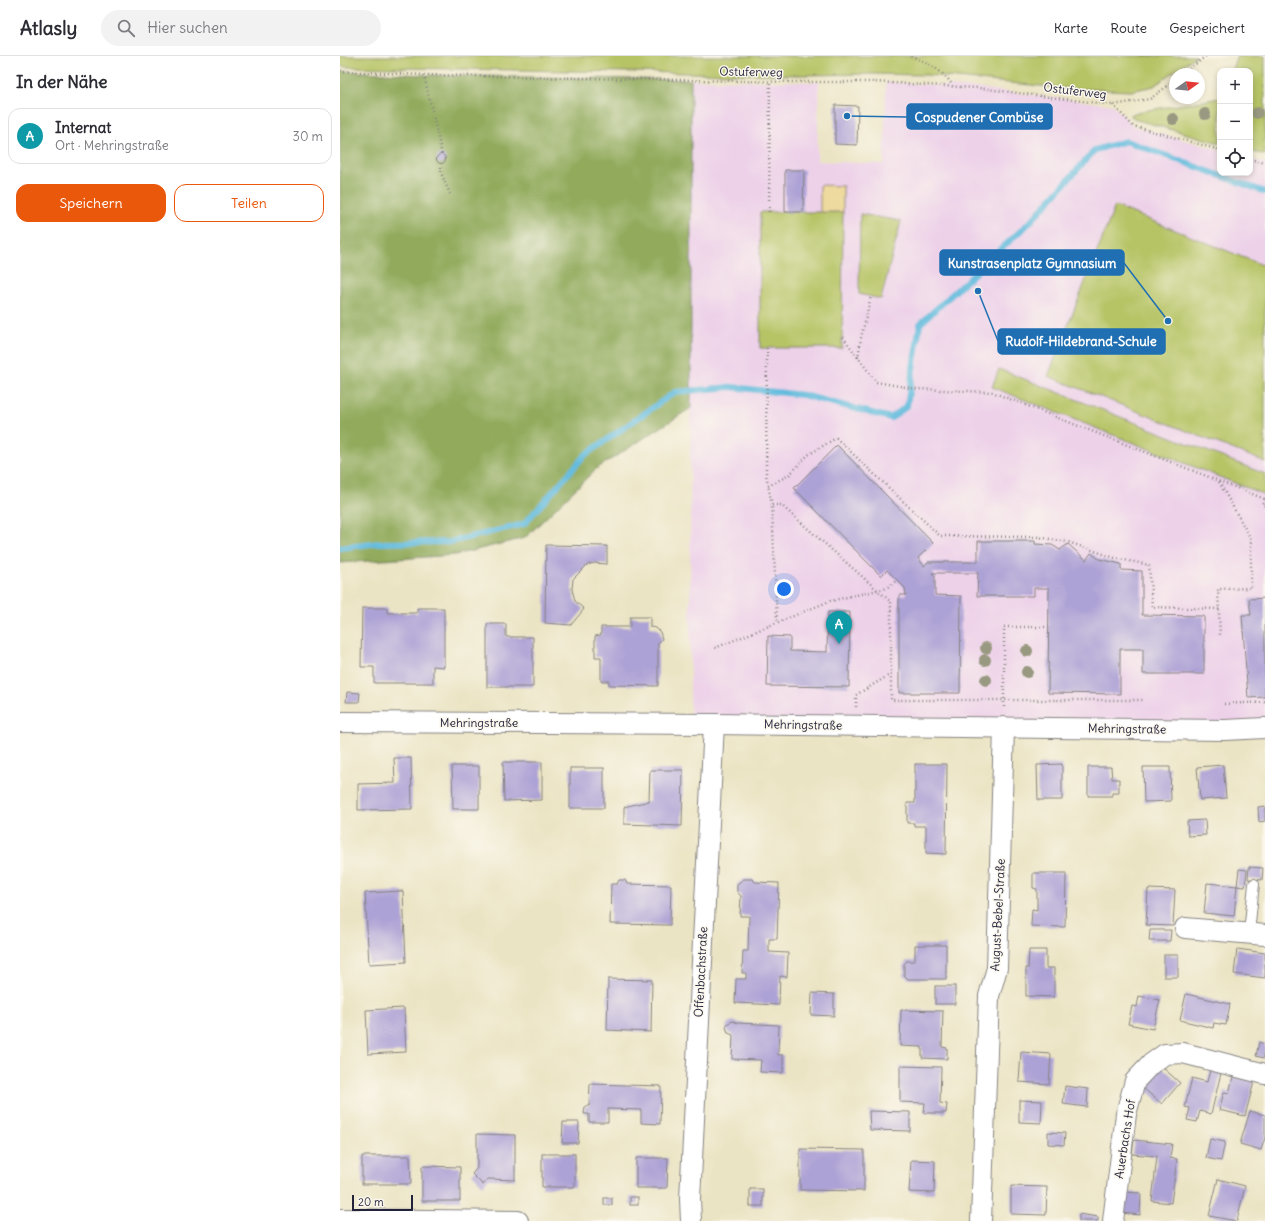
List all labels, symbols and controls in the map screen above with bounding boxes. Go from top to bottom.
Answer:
search box [101,10,381,46]
text: Atlasly [20,16,77,40]
icon: search [115,17,137,39]
text: Hier suchen [147,18,228,37]
text: Karte [1054,19,1088,37]
text: Route [1110,19,1147,37]
text: Gespeichert [1169,19,1245,37]
street label: Ostuferweg [719,63,783,80]
north arrow [1169,68,1205,104]
map controls [1217,68,1253,176]
button: + [1217,68,1253,104]
text: In der Nähe [16,71,108,93]
street label: Ostuferweg [1043,79,1107,102]
callout: Cospudener Combüse [907,104,1052,129]
button: − [1217,104,1253,140]
text: Cospudener Combüse [915,109,1043,126]
text: Internat [55,118,111,137]
text: A [26,128,34,145]
text: 30 m [293,128,323,145]
text: Ort · Mehringstraße [55,137,169,154]
button: locate [1217,140,1253,176]
button: Speichern [16,184,166,222]
button: Teilen [174,184,324,222]
callout: Kunstrasenplatz Gymnasium [940,250,1124,275]
text: Kunstrasenplatz Gymnasium [948,255,1117,272]
callout: Rudolf-Hildebrand-Schule [998,329,1165,354]
text: Rudolf-Hildebrand-Schule [1005,333,1157,350]
your location [774,579,794,599]
pin: A [826,611,852,644]
street label: Mehringstraße [440,715,518,730]
street label: Mehringstraße [764,716,842,733]
street label: Mehringstraße [1088,720,1166,737]
street label: August-Bebel-Straße [987,858,1008,972]
street label: Offenbachstraße [691,926,710,1018]
street label: Auerbachs Hof [1111,1097,1138,1180]
scale bar [352,1193,413,1212]
text: 20 m [358,1195,384,1209]

